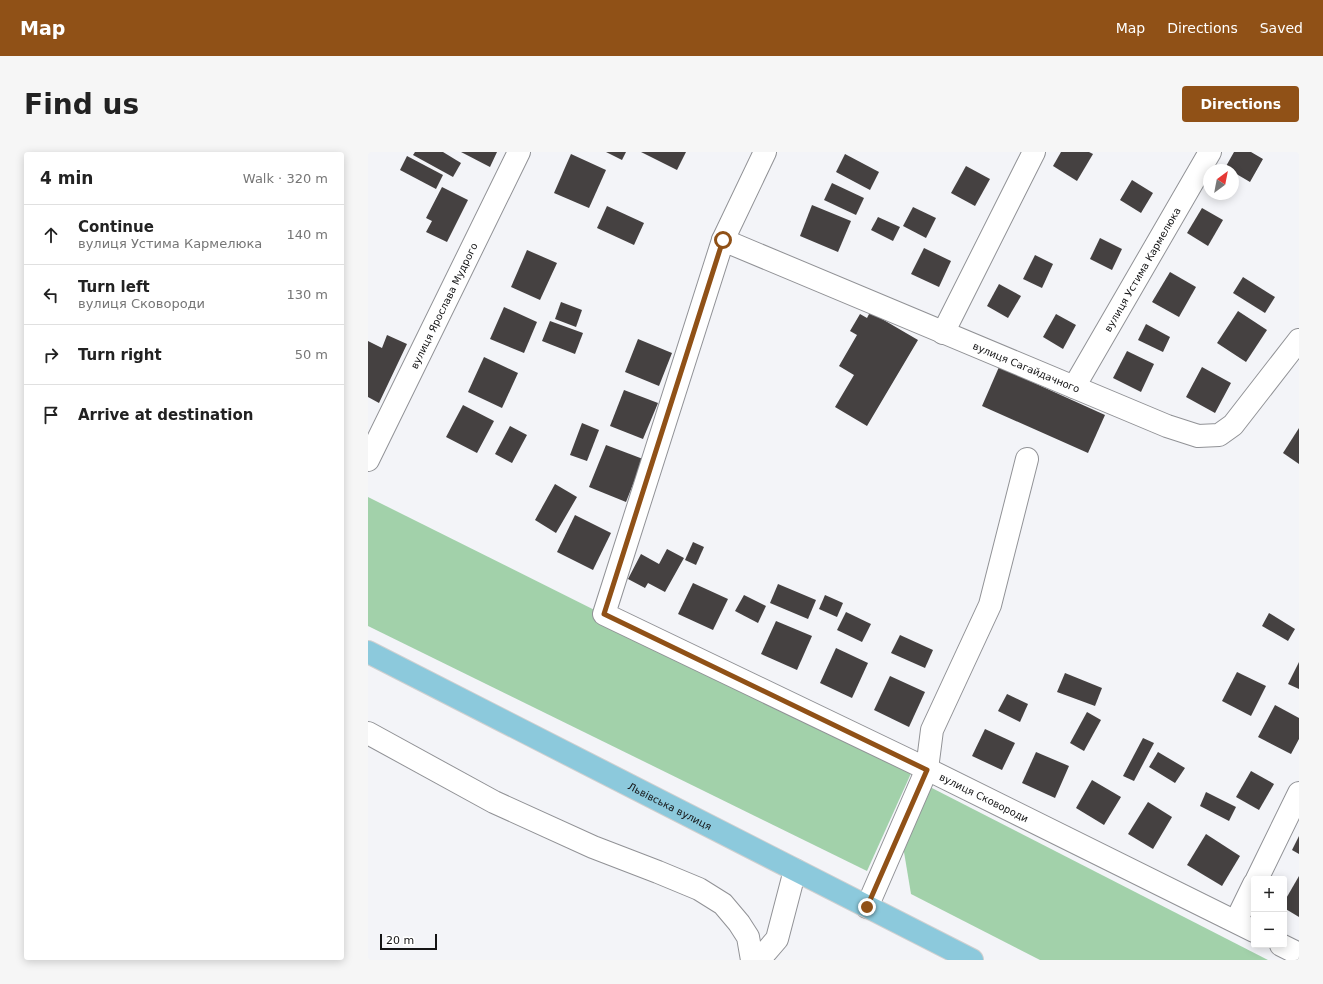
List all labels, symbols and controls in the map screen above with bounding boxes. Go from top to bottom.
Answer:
text: Map [20,17,65,39]
text: Map [1116,20,1145,36]
text: Directions [1167,20,1238,36]
text: Saved [1260,20,1303,36]
button: Directions [1182,86,1299,122]
text: Find us [24,88,139,121]
north arrow [1203,164,1239,200]
text: 4 min [40,168,93,188]
text: Walk · 320 m [243,171,328,186]
street label: вулиця Устима Кармелюка [1102,205,1182,333]
text: Continue [78,218,154,236]
icon: ahead [40,224,62,246]
text: 140 m [286,227,328,242]
route start [714,231,732,249]
text: вулиця Устима Кармелюка [78,236,262,251]
street label: вулиця Ярослава Мудрого [408,241,479,370]
text: Turn left [78,278,150,296]
icon: left [40,284,62,306]
text: 130 m [286,287,328,302]
text: вулиця Сковороди [78,296,205,311]
street label: вулиця Сагайдачного [971,340,1082,394]
icon: right [40,344,62,366]
text: Turn right [78,346,162,364]
text: 50 m [295,347,328,362]
icon: arrive [40,404,62,426]
text: Arrive at destination [78,406,253,424]
street label: вулиця Сковороди [938,771,1030,824]
street label: Львівська вулиця [626,780,714,832]
map controls [1251,876,1287,948]
button: + [1251,876,1287,912]
route end [858,898,876,916]
button: − [1251,912,1287,948]
scale bar [380,932,437,951]
text: 20 m [386,934,414,947]

